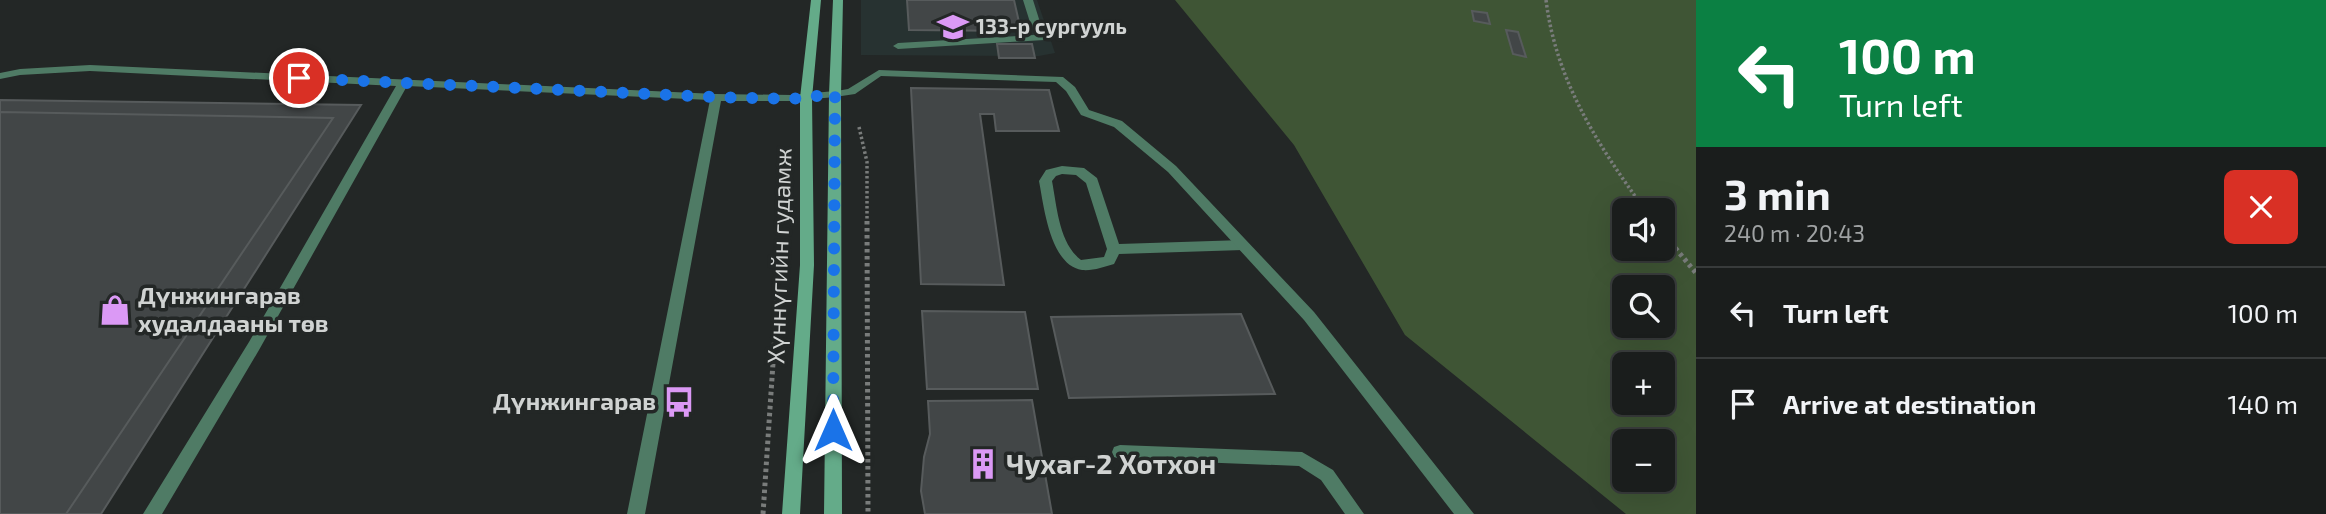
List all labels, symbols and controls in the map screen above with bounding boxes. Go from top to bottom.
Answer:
school or university icon: 133-р сургууль [936,10,970,44]
place label: 133-р сургууль [976,13,1127,38]
text: 100 m [1839,25,1976,84]
icon: left [1724,28,1815,119]
pin [269,48,329,108]
icon: arrive [280,59,318,97]
text: Turn left [1839,85,1963,123]
street label: Хүннүгийн гудамж [760,147,798,365]
text: 3 min [1724,168,1831,218]
button: close [2224,170,2298,244]
map controls [1612,198,1675,492]
button: sound [1612,198,1675,261]
text: 240 m · 20:43 [1724,219,1865,247]
button: search [1612,275,1675,338]
place label: Дүнжингарав худалдааны төв [138,280,329,337]
shop icon: Дүнжингарав худалдааны төв [98,293,132,327]
icon: left [1724,294,1762,332]
text: Turn left [1783,297,1889,328]
text: 100 m [2228,297,2298,328]
button: + [1612,352,1675,415]
bus stop icon: Дүнжингарав [662,385,696,419]
icon: arrive [1724,385,1762,423]
place label: Дүнжингарав [493,386,656,415]
text: Arrive at destination [1783,388,2036,419]
text: 140 m [2227,388,2298,419]
position arrow [796,393,870,467]
button: − [1612,429,1675,492]
place label: Чухаг-2 Хотхон [1006,446,1216,480]
building icon: Чухаг-2 Хотхон [966,447,1000,481]

